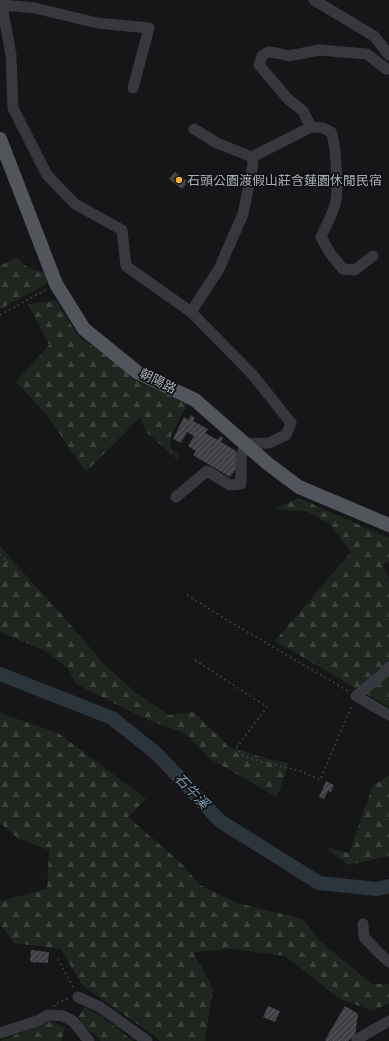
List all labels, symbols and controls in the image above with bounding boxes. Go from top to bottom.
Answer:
place label: 石頭公園渡假山莊含蓮園休閒民宿 [187,173,382,188]
marker: 石頭公園渡假山莊含蓮園休閒民宿 [174,175,184,185]
street label: 朝陽路 [137,365,179,397]
water label: 石牛溪 [172,770,214,813]

